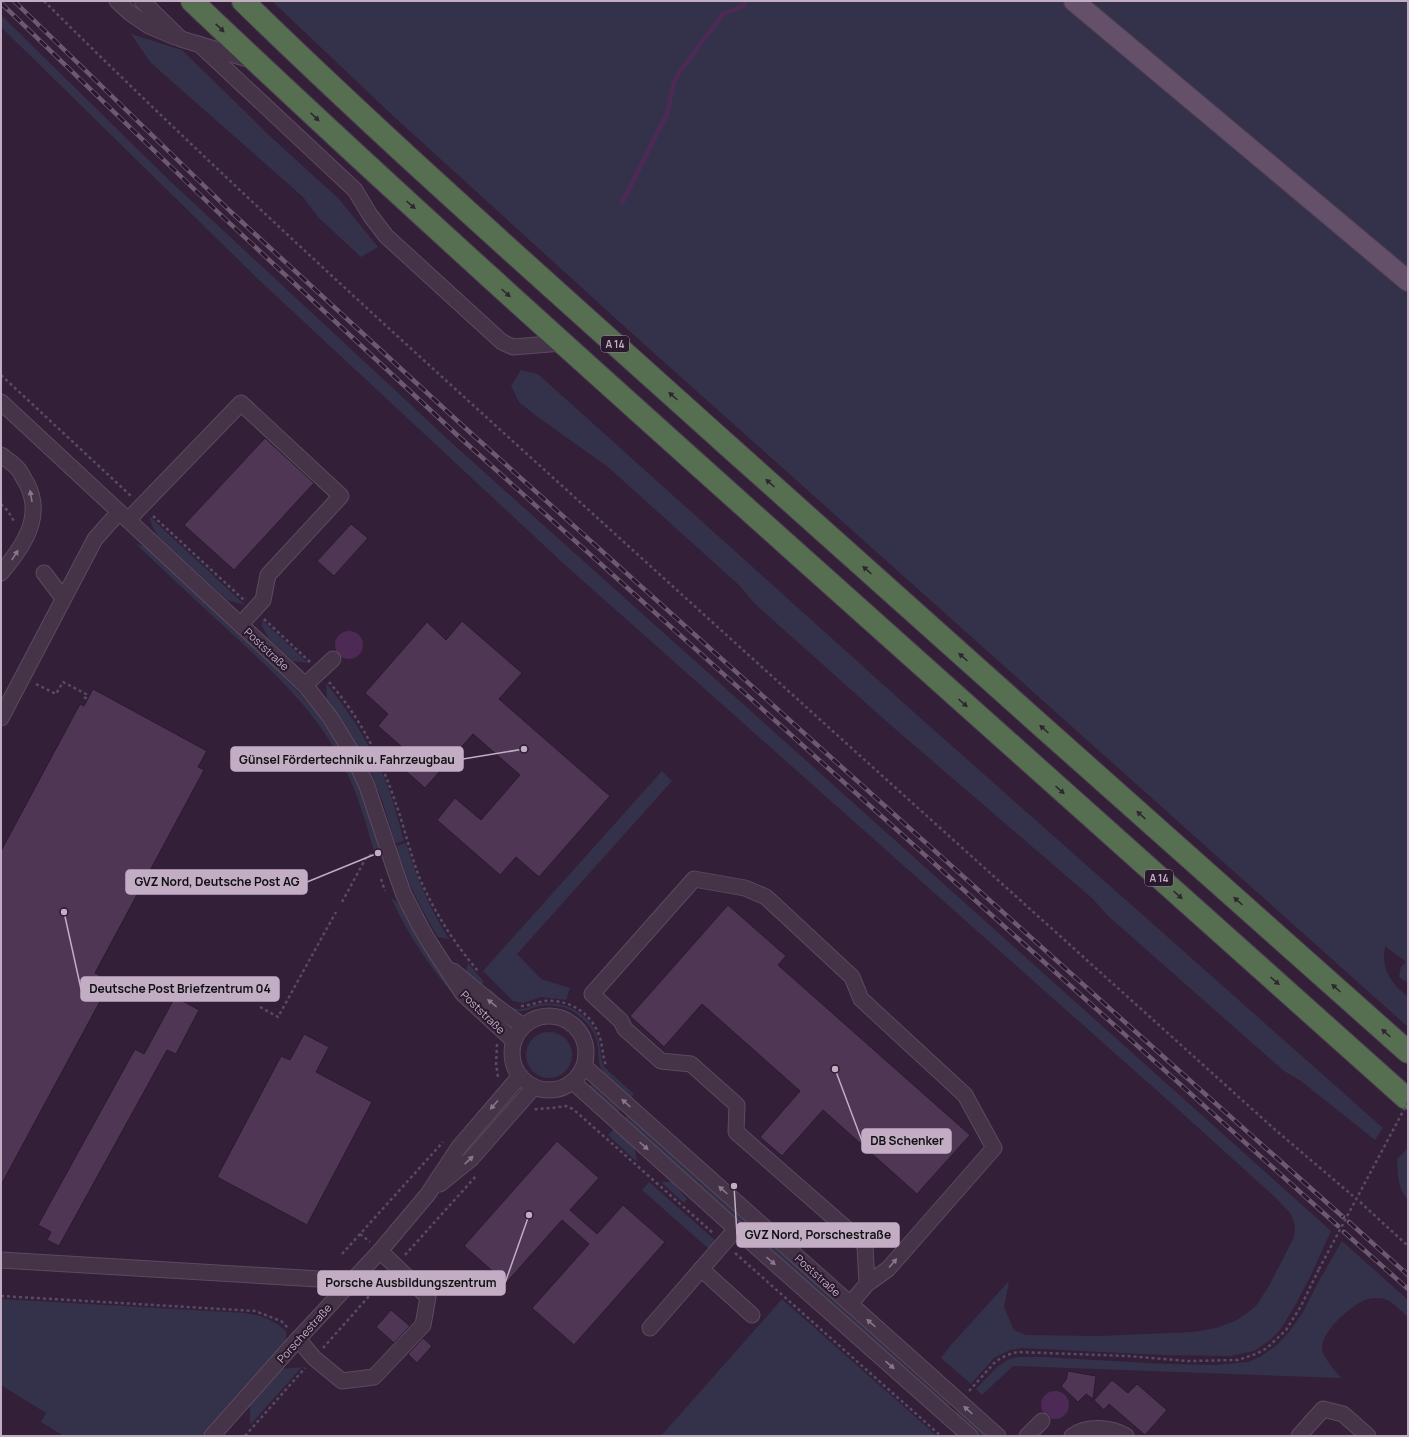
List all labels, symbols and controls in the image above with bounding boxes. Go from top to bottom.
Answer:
one-way arrow [215,23,225,33]
one-way arrow [310,112,320,122]
one-way arrow [406,200,415,209]
one-way arrow [502,288,511,297]
road number: A 14 [601,336,629,352]
one-way arrow [668,392,678,401]
one-way arrow [765,479,775,488]
one-way arrow [28,490,34,503]
one-way arrow [12,549,19,560]
one-way arrow [862,566,871,575]
street label: Poststraße [241,624,293,674]
one-way arrow [959,653,968,662]
one-way arrow [958,698,968,708]
one-way arrow [1039,724,1049,733]
callout: Günsel Fördertechnik u. Fahrzeugbau [231,747,463,771]
text: Günsel Fördertechnik u. Fahrzeugbau [239,751,455,768]
one-way arrow [1055,785,1065,795]
one-way arrow [1136,810,1146,820]
callout: GVZ Nord, Deutsche Post AG [126,870,307,894]
road number: A 14 [1145,870,1173,886]
text: GVZ Nord, Deutsche Post AG [135,873,300,890]
one-way arrow [1173,890,1182,899]
one-way arrow [1233,897,1244,906]
callout: Deutsche Post Briefzentrum 04 [81,977,279,1001]
one-way arrow [1270,977,1280,986]
text: Deutsche Post Briefzentrum 04 [89,980,271,997]
one-way arrow [1330,983,1341,992]
street label: Poststraße [458,987,509,1037]
one-way arrow [486,998,497,1007]
one-way arrow [1381,1028,1392,1037]
one-way arrow [621,1098,631,1108]
one-way arrow [490,1100,499,1111]
callout: DB Schenker [862,1129,951,1153]
text: DB Schenker [870,1132,944,1149]
one-way arrow [638,1141,649,1150]
one-way arrow [464,1155,474,1164]
one-way arrow [718,1186,727,1195]
callout: GVZ Nord, Porschestraße [737,1223,899,1247]
text: GVZ Nord, Porschestraße [745,1226,891,1243]
street label: Poststraße [792,1251,844,1300]
one-way arrow [766,1256,777,1265]
one-way arrow [888,1258,897,1268]
callout: Porsche Ausbildungszentrum [318,1271,505,1295]
text: Porsche Ausbildungszentrum [325,1274,497,1291]
street label: Porschestraße [273,1300,335,1366]
one-way arrow [866,1319,877,1328]
one-way arrow [885,1360,895,1370]
one-way arrow [964,1406,973,1415]

